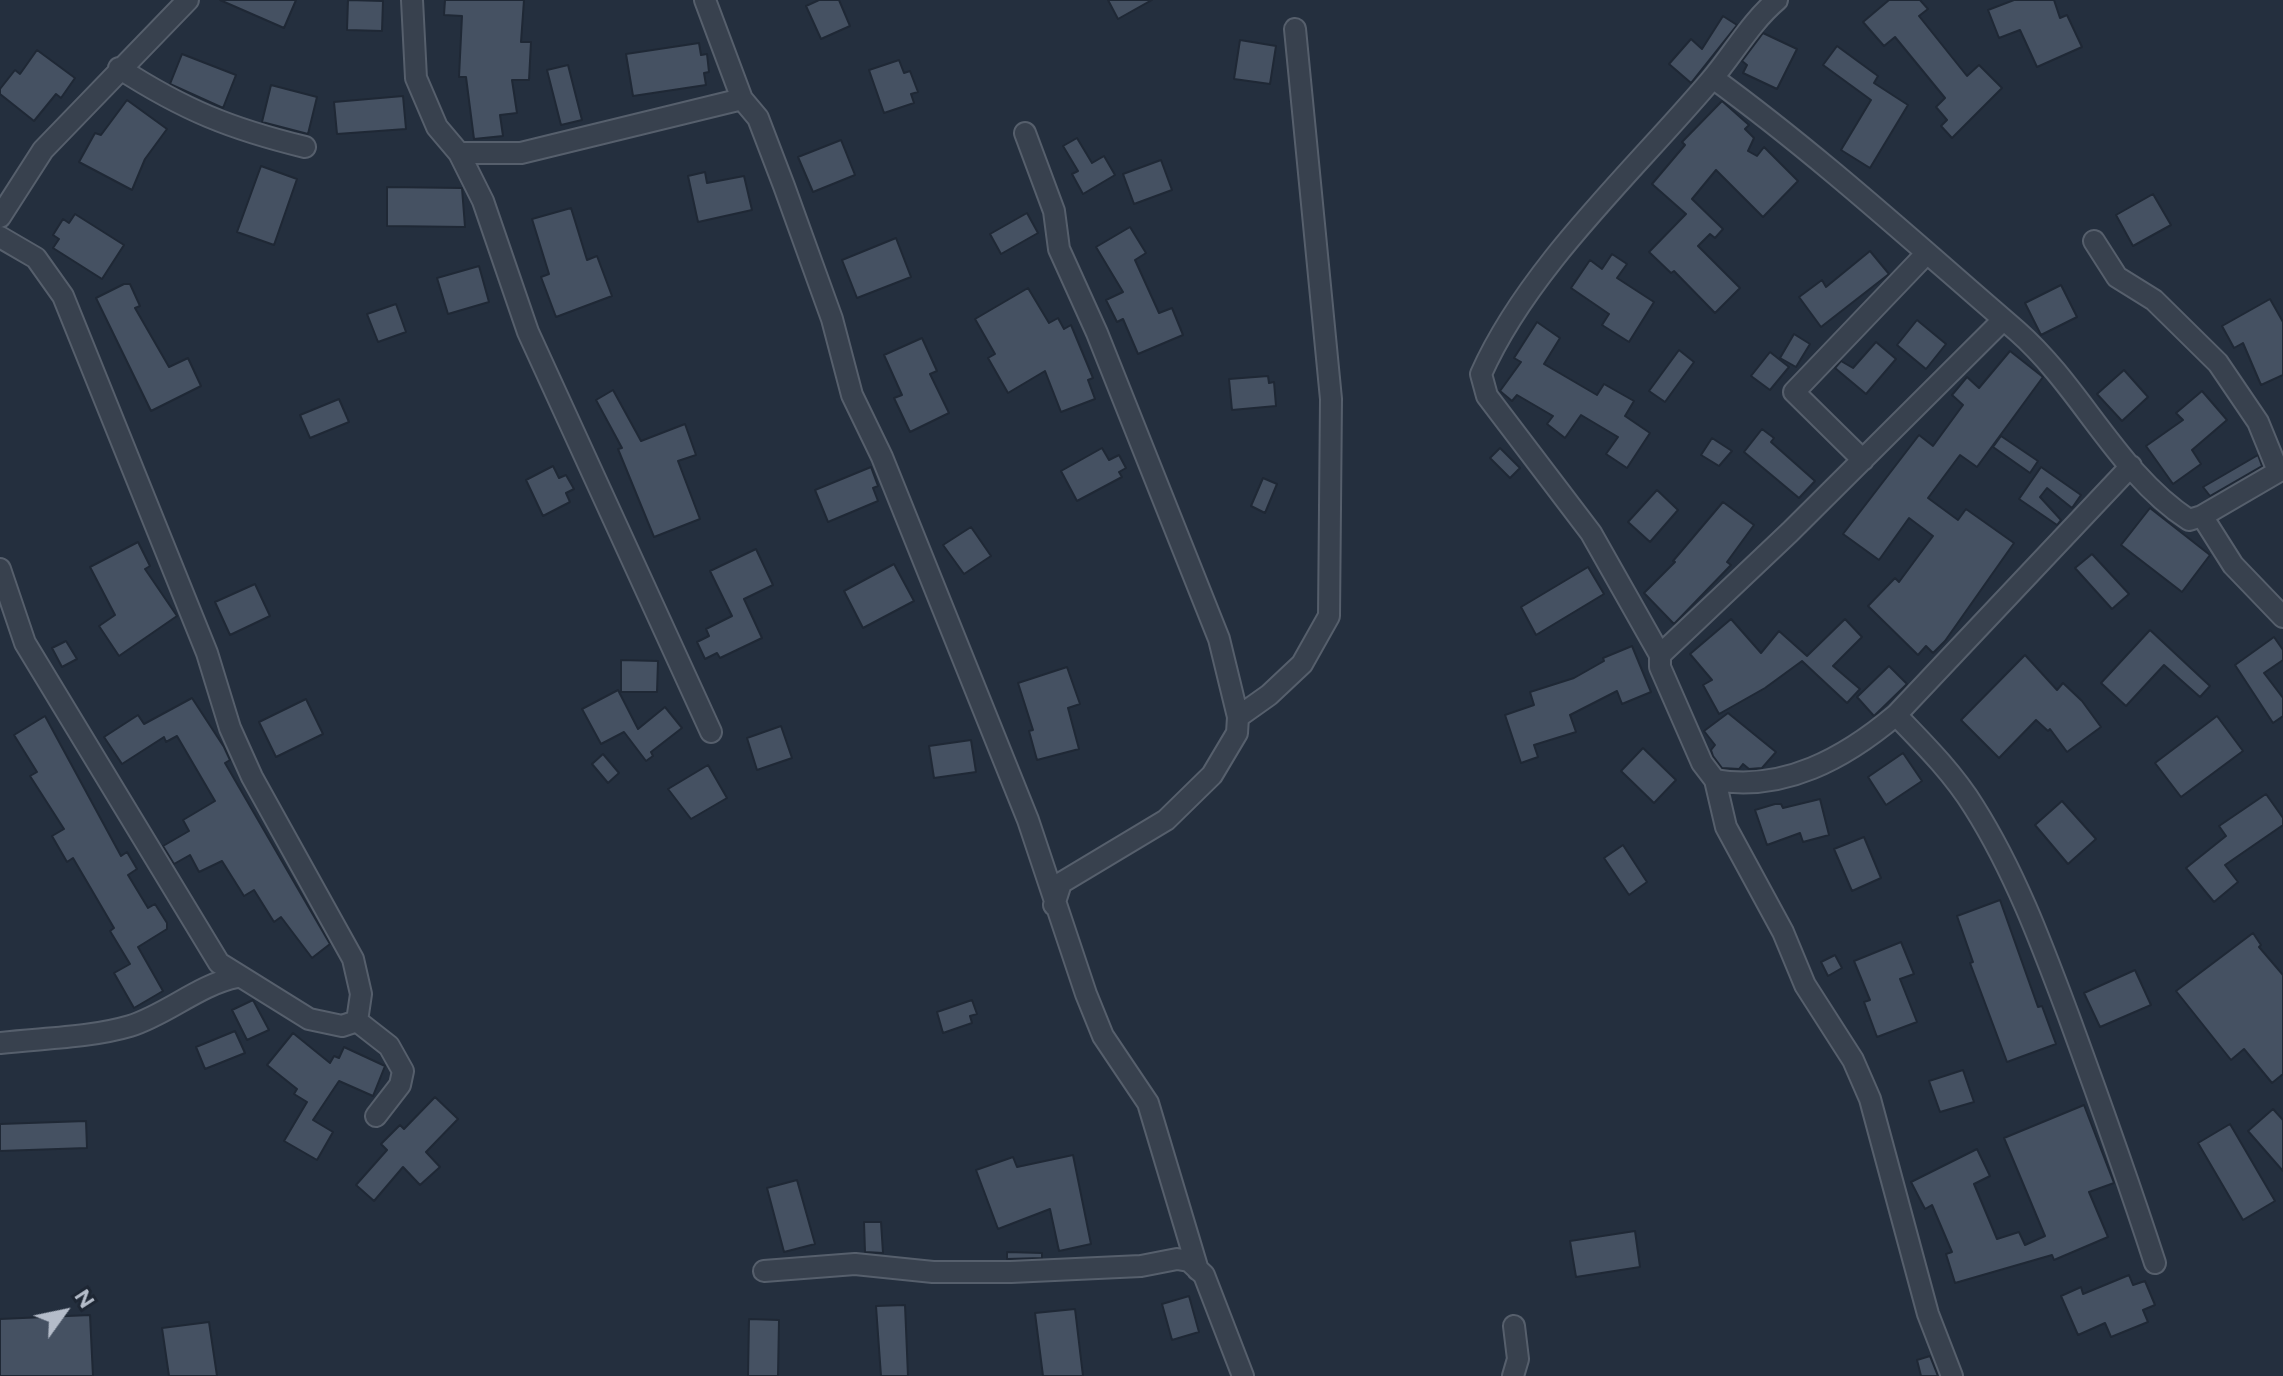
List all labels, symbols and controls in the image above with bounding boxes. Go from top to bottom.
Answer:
north arrow [24,1272,104,1352]
text: N [69,1284,100,1313]

